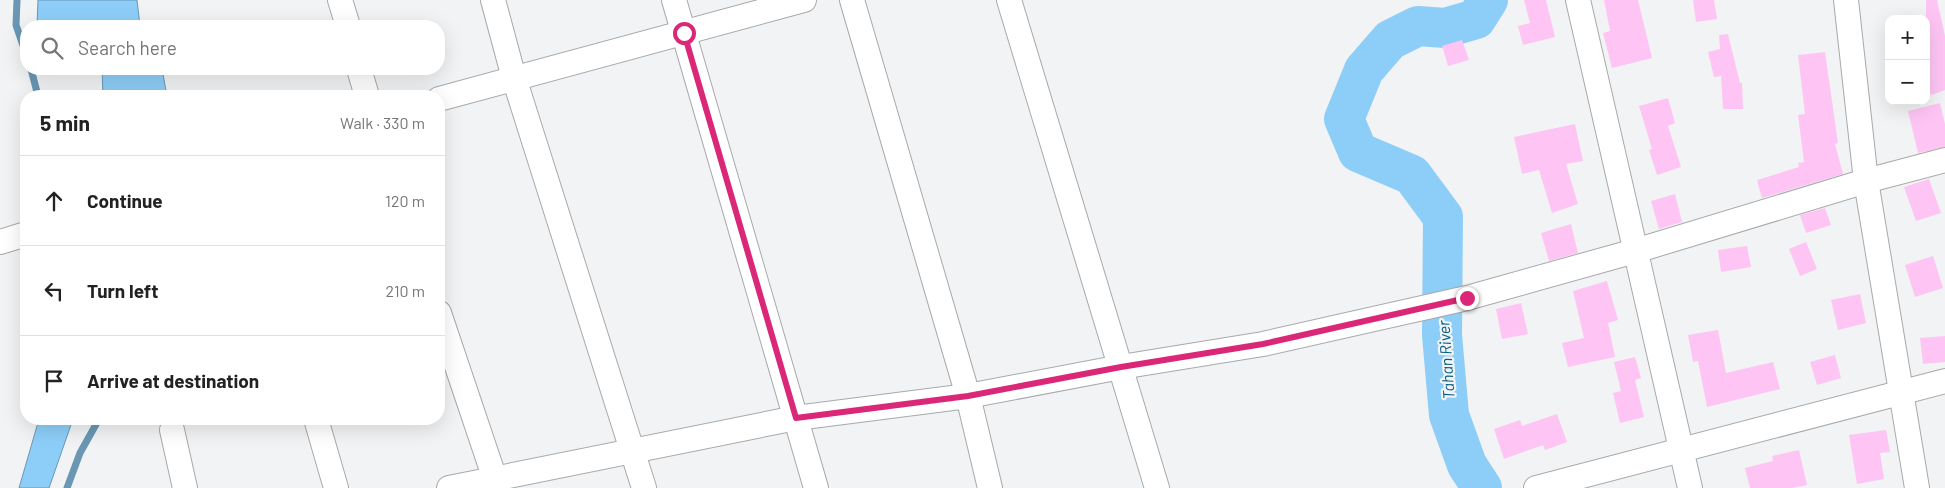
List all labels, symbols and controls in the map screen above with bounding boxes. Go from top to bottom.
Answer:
map controls [1885,15,1930,105]
button: + [1885,15,1930,60]
search box [20,20,445,75]
route start [673,22,696,45]
icon: search [38,34,66,62]
text: Search here [78,36,177,59]
button: − [1885,60,1930,105]
text: 5 min [40,110,90,135]
text: Walk · 330 m [340,113,425,132]
icon: ahead [40,187,68,215]
text: Continue [87,189,163,212]
text: 120 m [385,191,425,210]
icon: left [40,277,68,305]
text: Turn left [87,279,158,302]
text: 210 m [386,281,425,300]
route end [1456,287,1479,310]
water label: Tahan River [1433,319,1458,400]
icon: arrive [40,367,68,395]
text: Arrive at destination [87,369,259,392]

